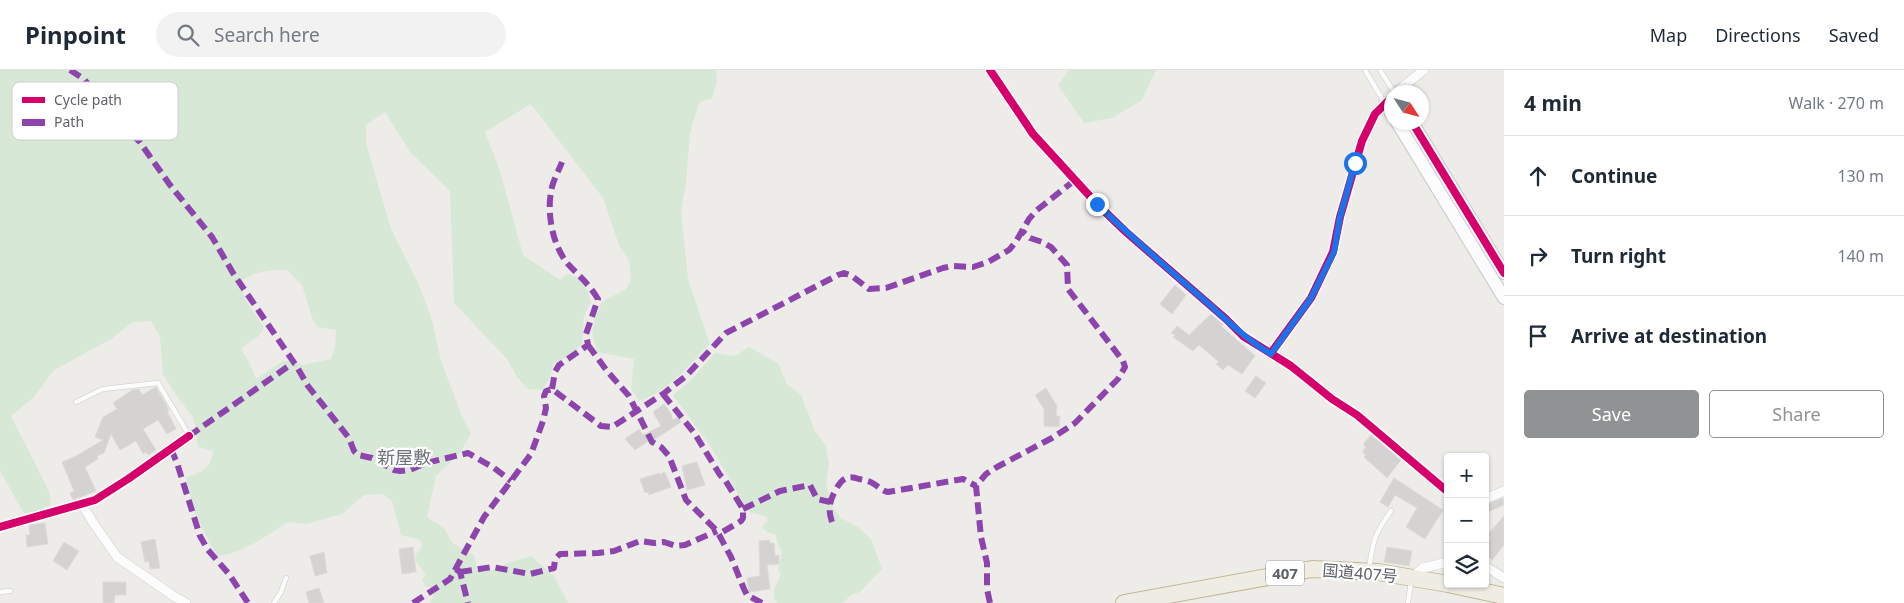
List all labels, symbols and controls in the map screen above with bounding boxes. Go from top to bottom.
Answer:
search box [156,12,506,57]
text: Pinpoint [25,18,126,51]
icon: search [174,21,202,49]
text: Search here [214,22,320,48]
text: Map [1650,23,1687,47]
text: Directions [1715,23,1801,47]
text: Saved [1829,23,1879,47]
legend [12,82,178,140]
north arrow [1384,85,1429,130]
text: 4 min [1524,89,1582,117]
text: Cycle path [54,90,122,109]
text: Walk · 270 m [1789,92,1884,114]
text: Path [54,112,84,131]
route start [1344,152,1367,175]
icon: ahead [1524,162,1552,190]
text: Continue [1571,163,1657,189]
text: 130 m [1837,165,1884,187]
route end [1086,193,1109,216]
icon: right [1524,242,1552,270]
text: Turn right [1571,243,1666,269]
text: 140 m [1837,245,1884,267]
icon: arrive [1524,322,1552,350]
text: Arrive at destination [1571,323,1767,349]
button: Save [1524,390,1699,438]
button: Share [1709,390,1884,438]
district label: 新屋敷 [377,445,431,469]
map controls [1444,453,1489,588]
button: + [1444,453,1489,498]
button: − [1444,498,1489,543]
button: layers [1444,543,1489,588]
street label: 国道407号 [1321,559,1399,587]
road number: 407 [1266,560,1304,586]

